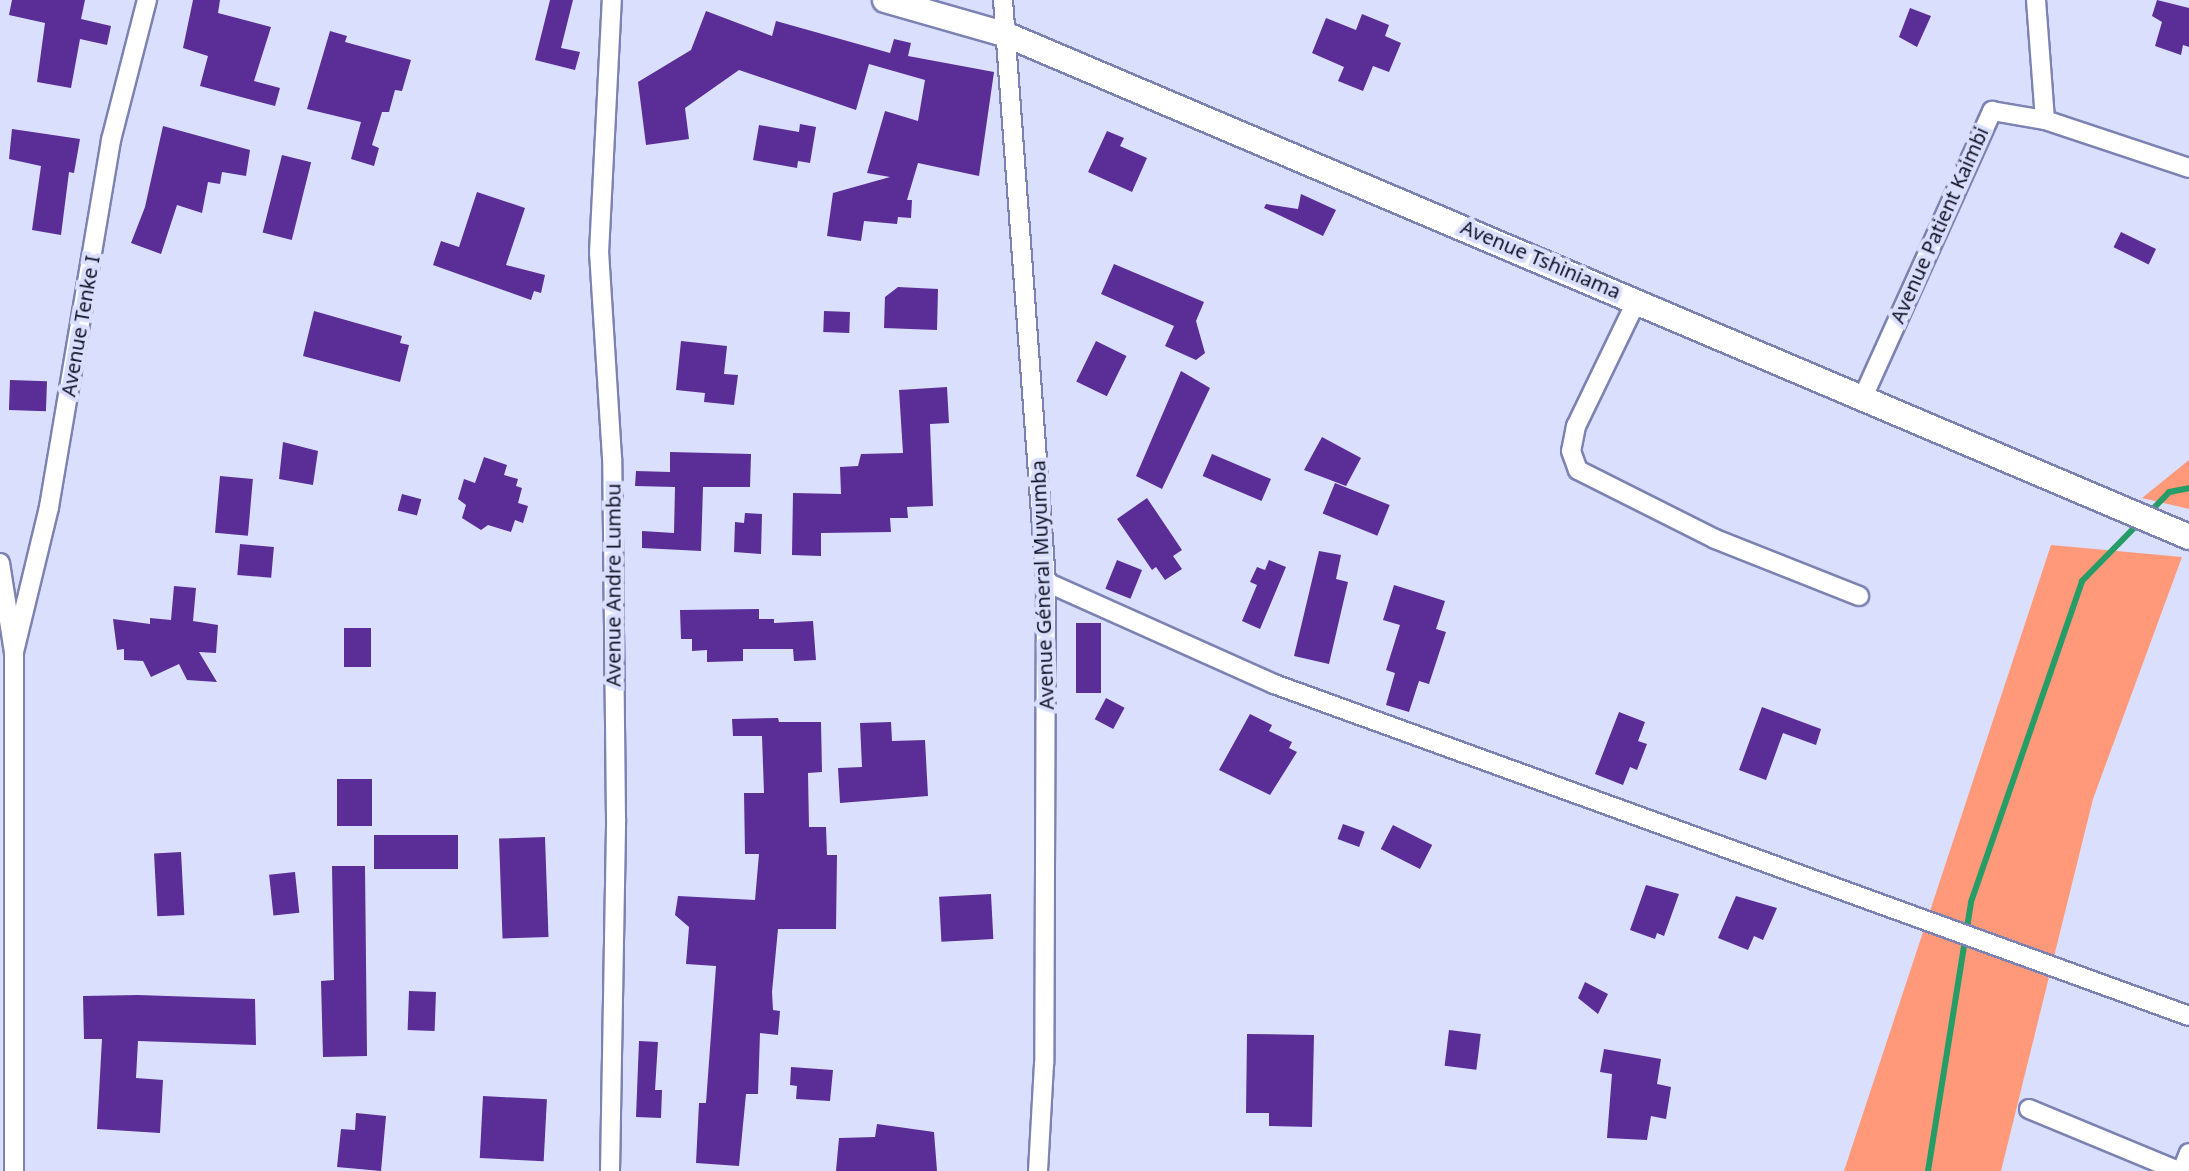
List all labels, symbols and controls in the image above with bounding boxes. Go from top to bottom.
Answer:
street label: Avenue Patient Kaimbi [1885,123,1993,327]
street label: Avenue Tshiniama [1458,215,1624,303]
street label: Avenue Tenke I [56,254,104,398]
street label: Avenue Géneral Muyumba [1026,460,1058,710]
street label: Avenue Andre Lumbu [601,483,625,687]

